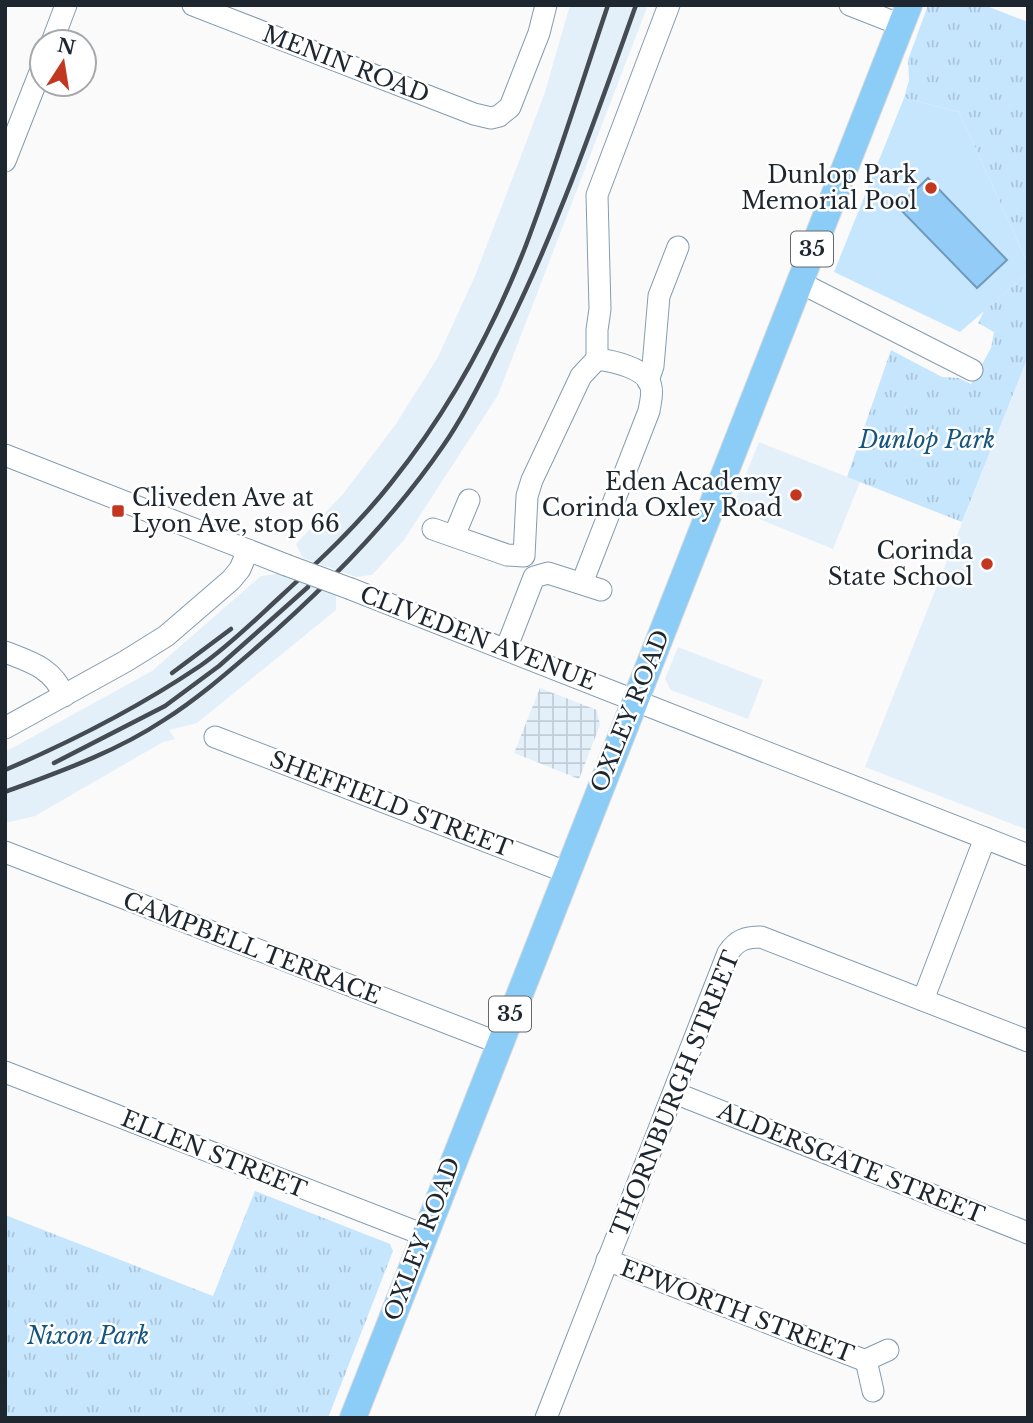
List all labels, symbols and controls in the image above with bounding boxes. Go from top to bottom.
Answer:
street label: MENIN ROAD [259,19,433,109]
north arrow [28,28,98,98]
text: N [55,34,78,60]
place label: Dunlop Park Memorial Pool [741,161,918,215]
marker: Dunlop Park Memorial Pool [923,180,939,196]
road number: 35 [791,232,833,266]
park label: Dunlop Park [858,426,995,454]
place label: Eden Academy Corinda Oxley Road [542,468,782,522]
place label: Cliveden Ave at Lyon Ave, stop 66 [132,484,340,538]
marker: Eden Academy Corinda Oxley Road [788,487,804,503]
marker: Cliveden Ave at Lyon Ave, stop 66 [110,503,126,519]
place label: Corinda State School [828,537,973,591]
marker: Corinda State School [979,556,995,572]
street label: CLIVEDEN AVENUE [356,580,600,696]
street label: OXLEY ROAD [585,626,675,796]
street label: SHEFFIELD STREET [266,745,516,863]
street label: CAMPBELL TERRACE [119,886,385,1010]
street label: THORNBURGH STREET [605,947,745,1241]
road number: 35 [489,996,531,1032]
street label: ALDERSGATE STREET [713,1096,989,1230]
street label: ELLEN STREET [117,1104,311,1204]
street label: OXLEY ROAD [378,1153,466,1325]
street label: EPWORTH STREET [617,1254,858,1369]
park label: Nixon Park [26,1322,149,1350]

